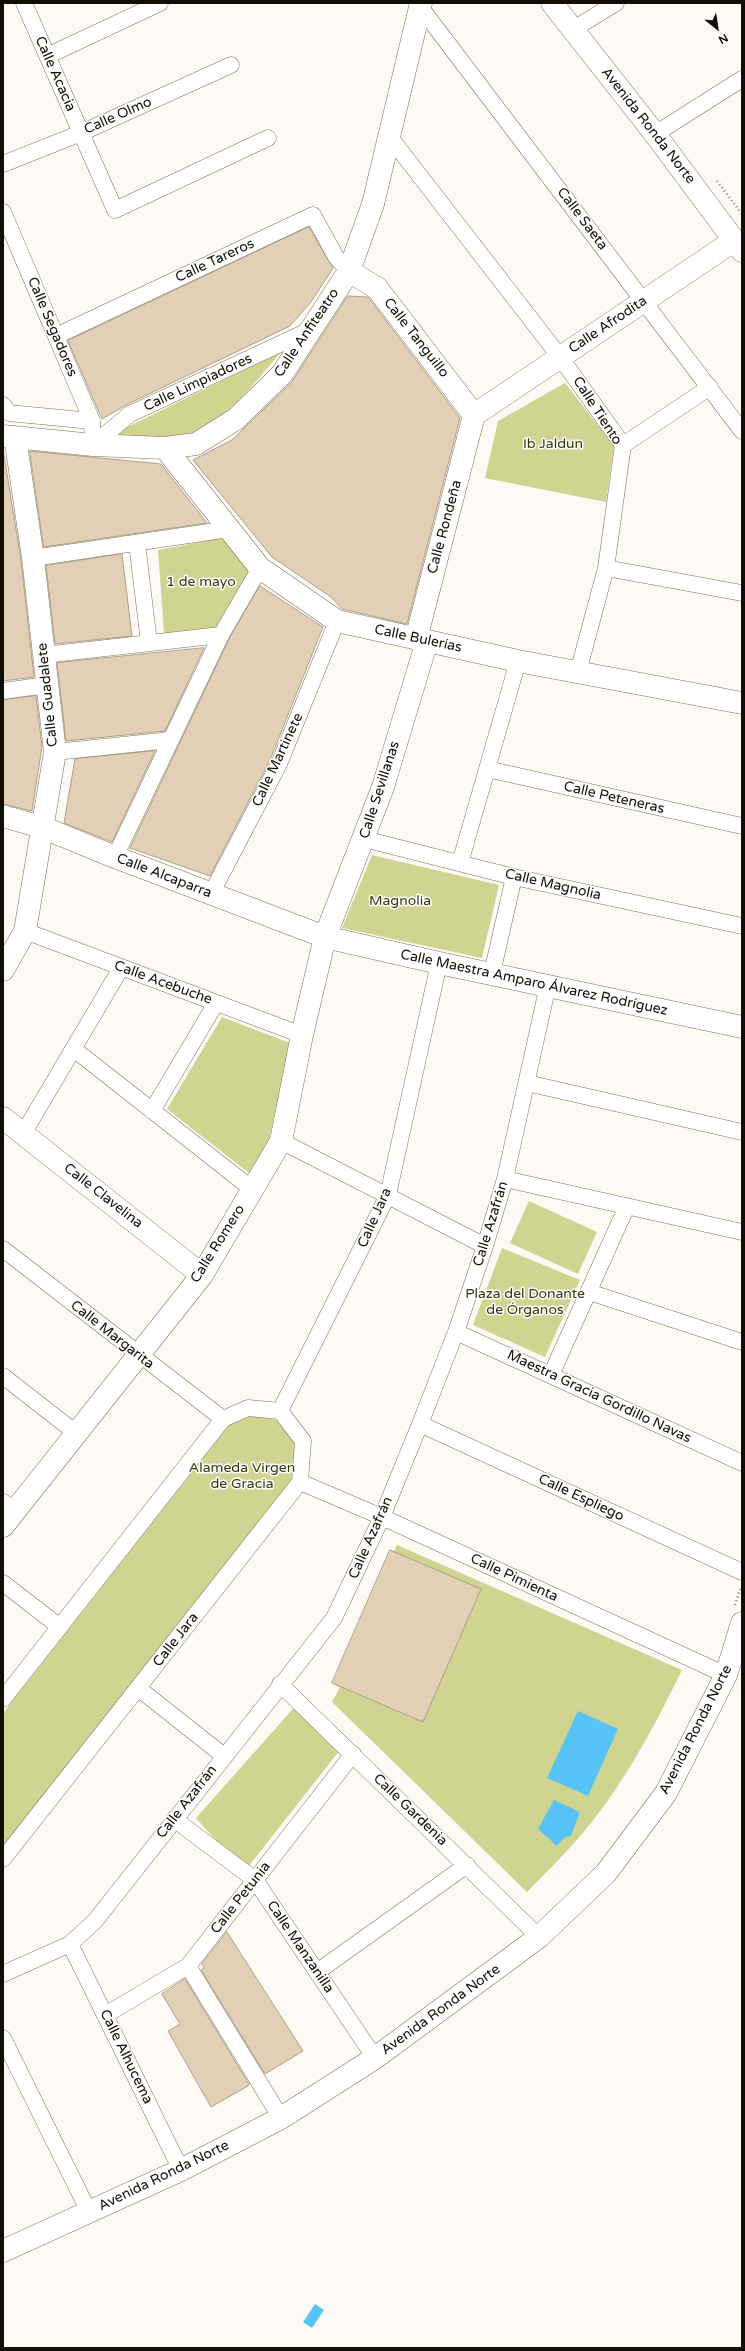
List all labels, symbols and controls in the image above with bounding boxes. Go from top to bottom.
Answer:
north arrow [697,8,737,48]
text: N [716,31,730,47]
street label: Calle Acacia [31,34,79,114]
street label: Avenida Ronda Norte [597,64,699,188]
street label: Calle Olmo [82,94,154,138]
street label: Calle Saeta [553,184,611,254]
street label: Calle Tareros [173,235,257,287]
street label: Calle Segadores [23,275,81,379]
street label: Calle Anfiteatro [271,285,343,381]
street label: Calle Afrodita [566,293,650,357]
street label: Calle Tanguillo [380,295,452,381]
street label: Calle Limpiadores [141,350,255,416]
street label: Calle Tiento [569,374,625,448]
park label: Ib Jaldun [523,436,583,452]
street label: Calle Rondeña [424,478,466,576]
park label: 1 de mayo [166,574,236,590]
street label: Calle Bulerías [373,622,463,656]
street label: Calle Guadalete [34,642,62,748]
street label: Calle Martinete [249,711,307,809]
street label: Calle Sevillanas [356,739,404,841]
street label: Calle Peteneras [562,778,666,818]
street label: Calle Alcaparra [114,850,214,902]
street label: Calle Magnolia [503,866,603,904]
park label: Magnolia [369,893,431,909]
street label: Calle Maestra Amparo Álvarez Rodríguez [399,946,669,1020]
street label: Calle Acebuche [112,957,214,1009]
street label: Calle Clavelina [60,1160,146,1232]
street label: Calle Azafrán [470,1179,512,1269]
street label: Calle Jara [354,1185,396,1251]
street label: Calle Romero [187,1202,249,1286]
park label: Plaza del Donante de Órganos [465,1286,585,1318]
street label: Calle Margarita [67,1297,157,1373]
street label: Maestra Gracia Gordillo Navas [504,1347,694,1447]
park label: Alameda Virgen de Gracia [189,1460,295,1492]
street label: Calle Espliego [535,1471,627,1525]
street label: Calle Azafrán [345,1494,397,1582]
street label: Calle Pimienta [468,1550,560,1606]
street label: Calle Jara [150,1610,202,1670]
street label: Avenida Ronda Norte [656,1662,736,1798]
street label: Calle Azafrán [153,1762,221,1842]
street label: Calle Gardenia [369,1770,451,1850]
street label: Calle Petunia [208,1859,274,1937]
street label: Calle Manzanilla [263,1898,337,1996]
street label: Avenida Ronda Norte [378,1961,504,2059]
street label: Calle Alhucema [96,2007,156,2107]
street label: Avenida Ronda Norte [96,2137,232,2215]

